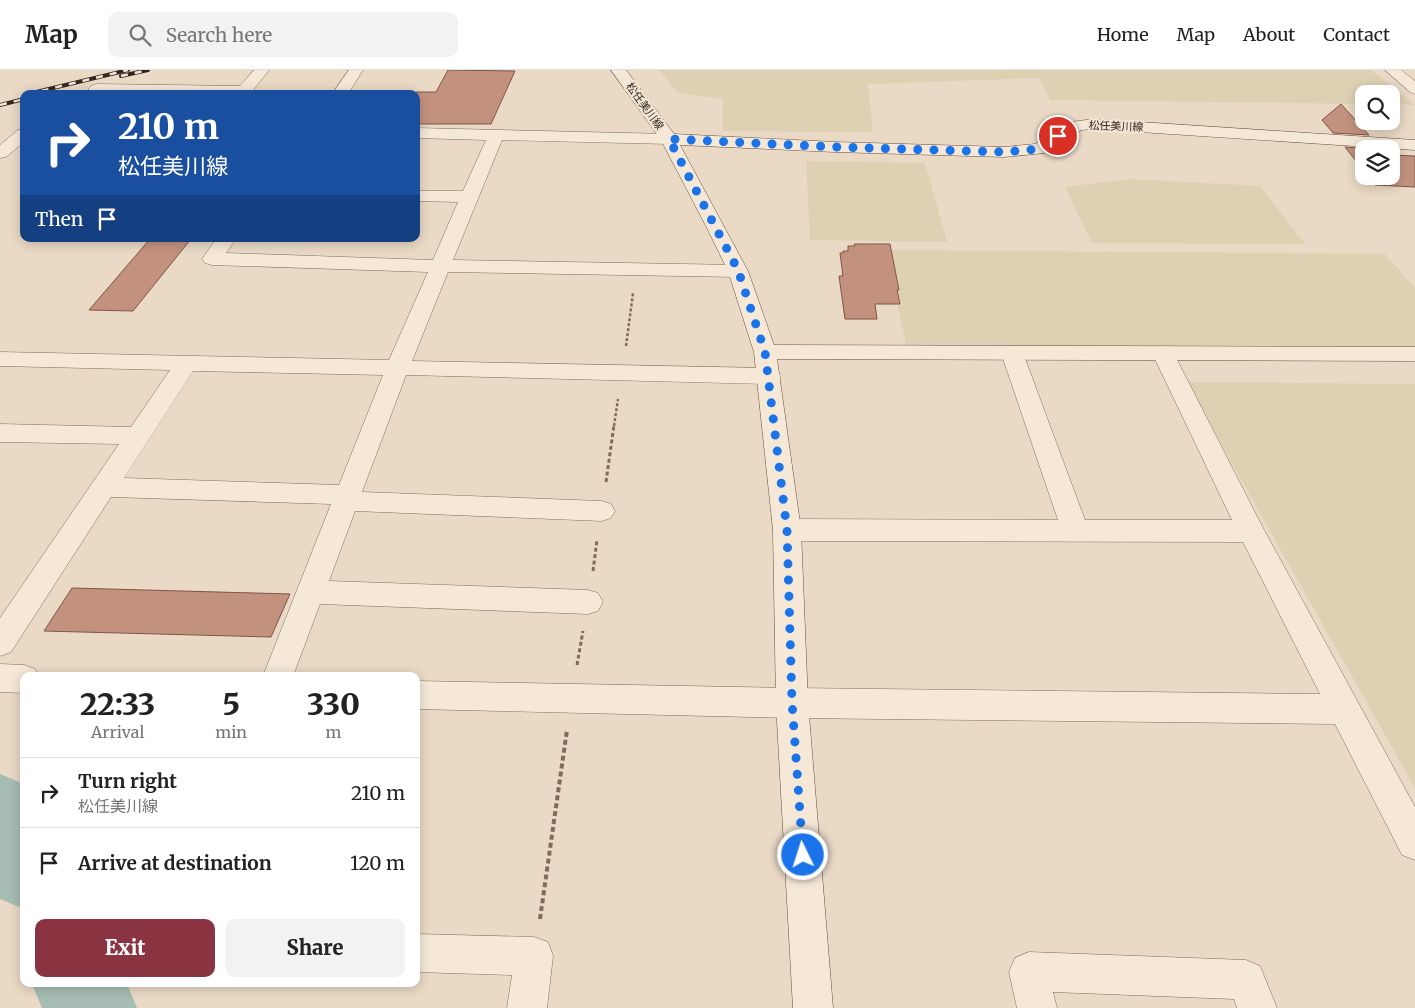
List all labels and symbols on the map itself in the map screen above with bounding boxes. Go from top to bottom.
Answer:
street label: 松任美川線 [623,80,667,132]
pin [1037,115,1079,157]
street label: 松任美川線 [1088,118,1144,134]
position arrow [776,828,828,880]

